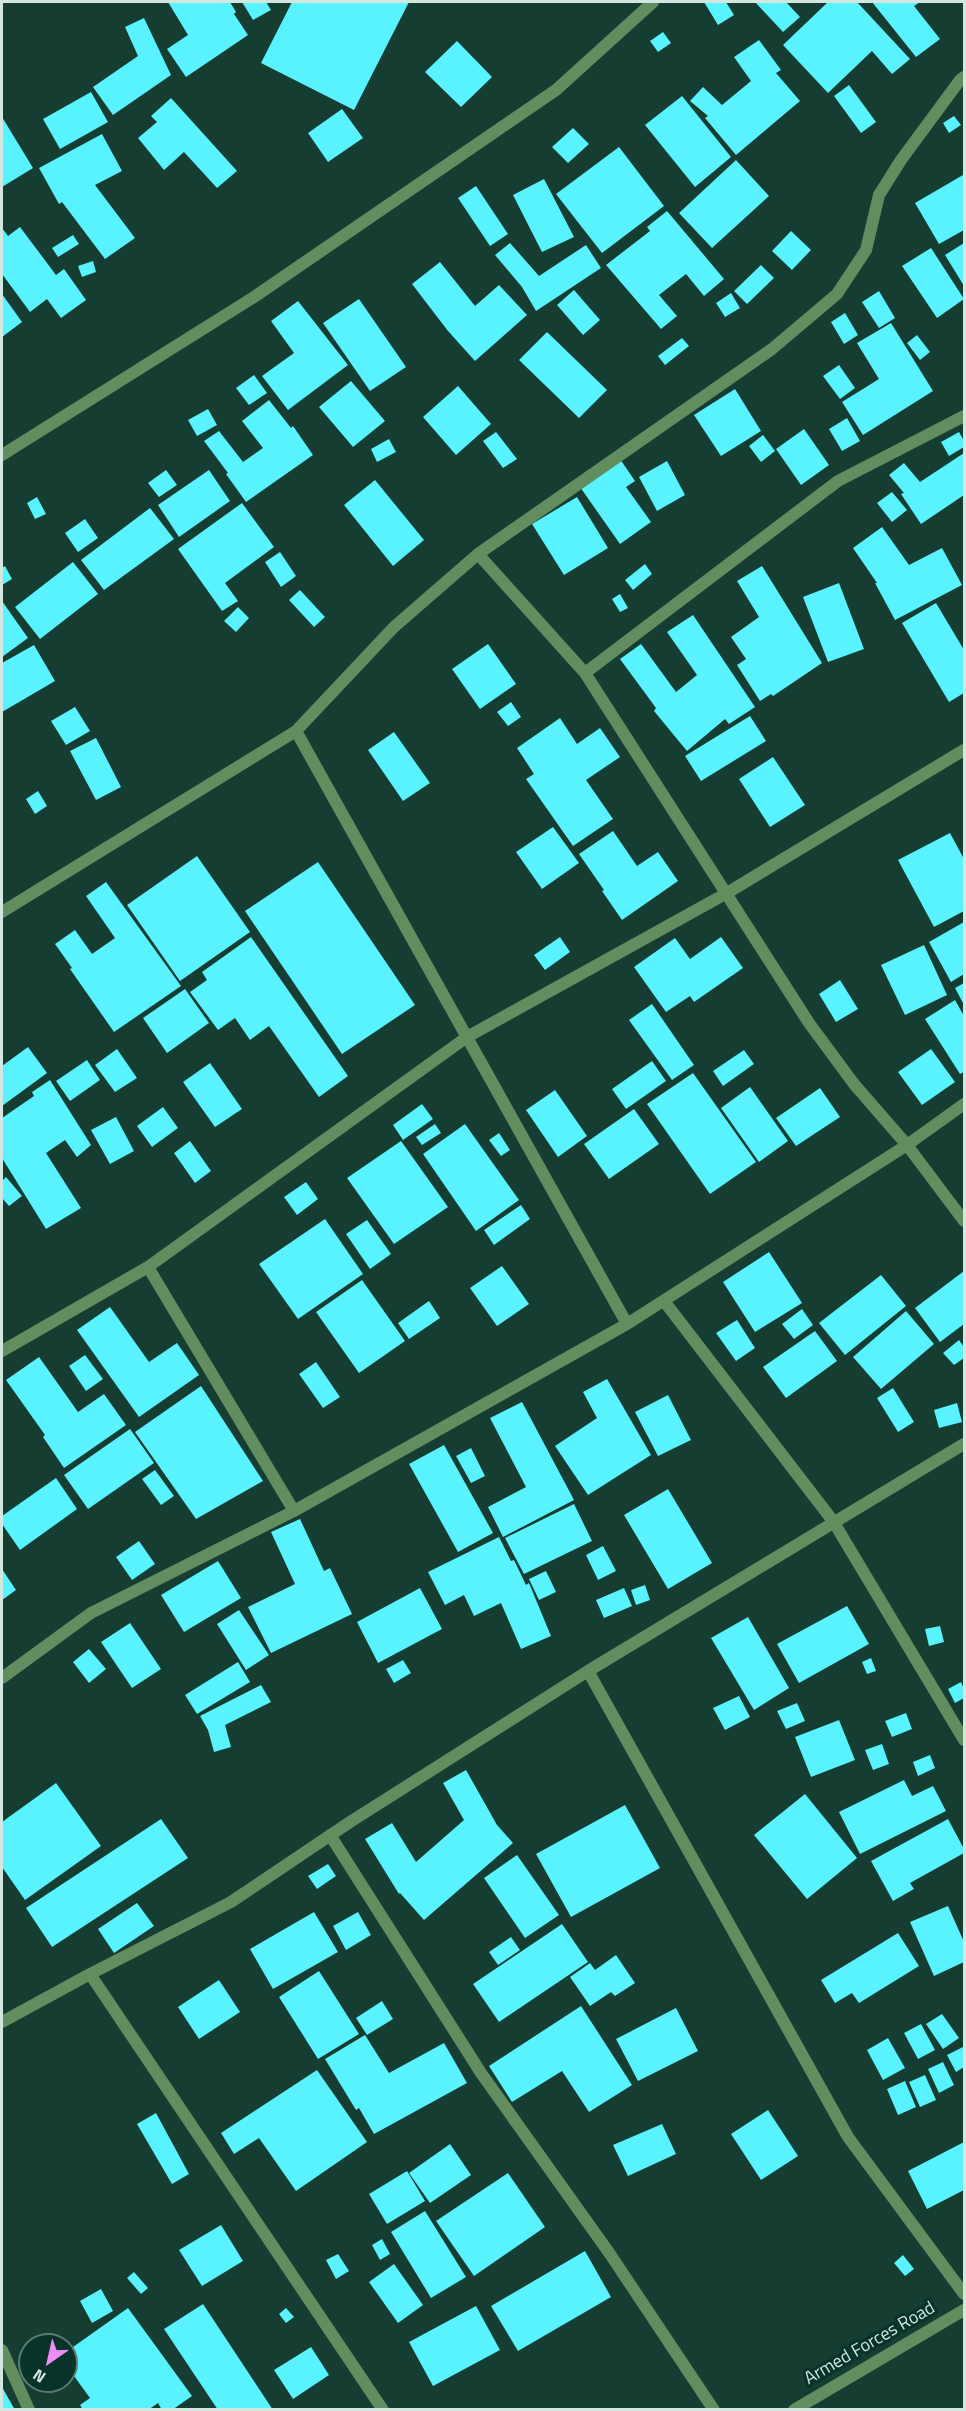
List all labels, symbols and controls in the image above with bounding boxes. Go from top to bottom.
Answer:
street label: Armed Forces Road [801,2298,939,2390]
north arrow [18,2333,78,2393]
text: N [28,2363,50,2389]

